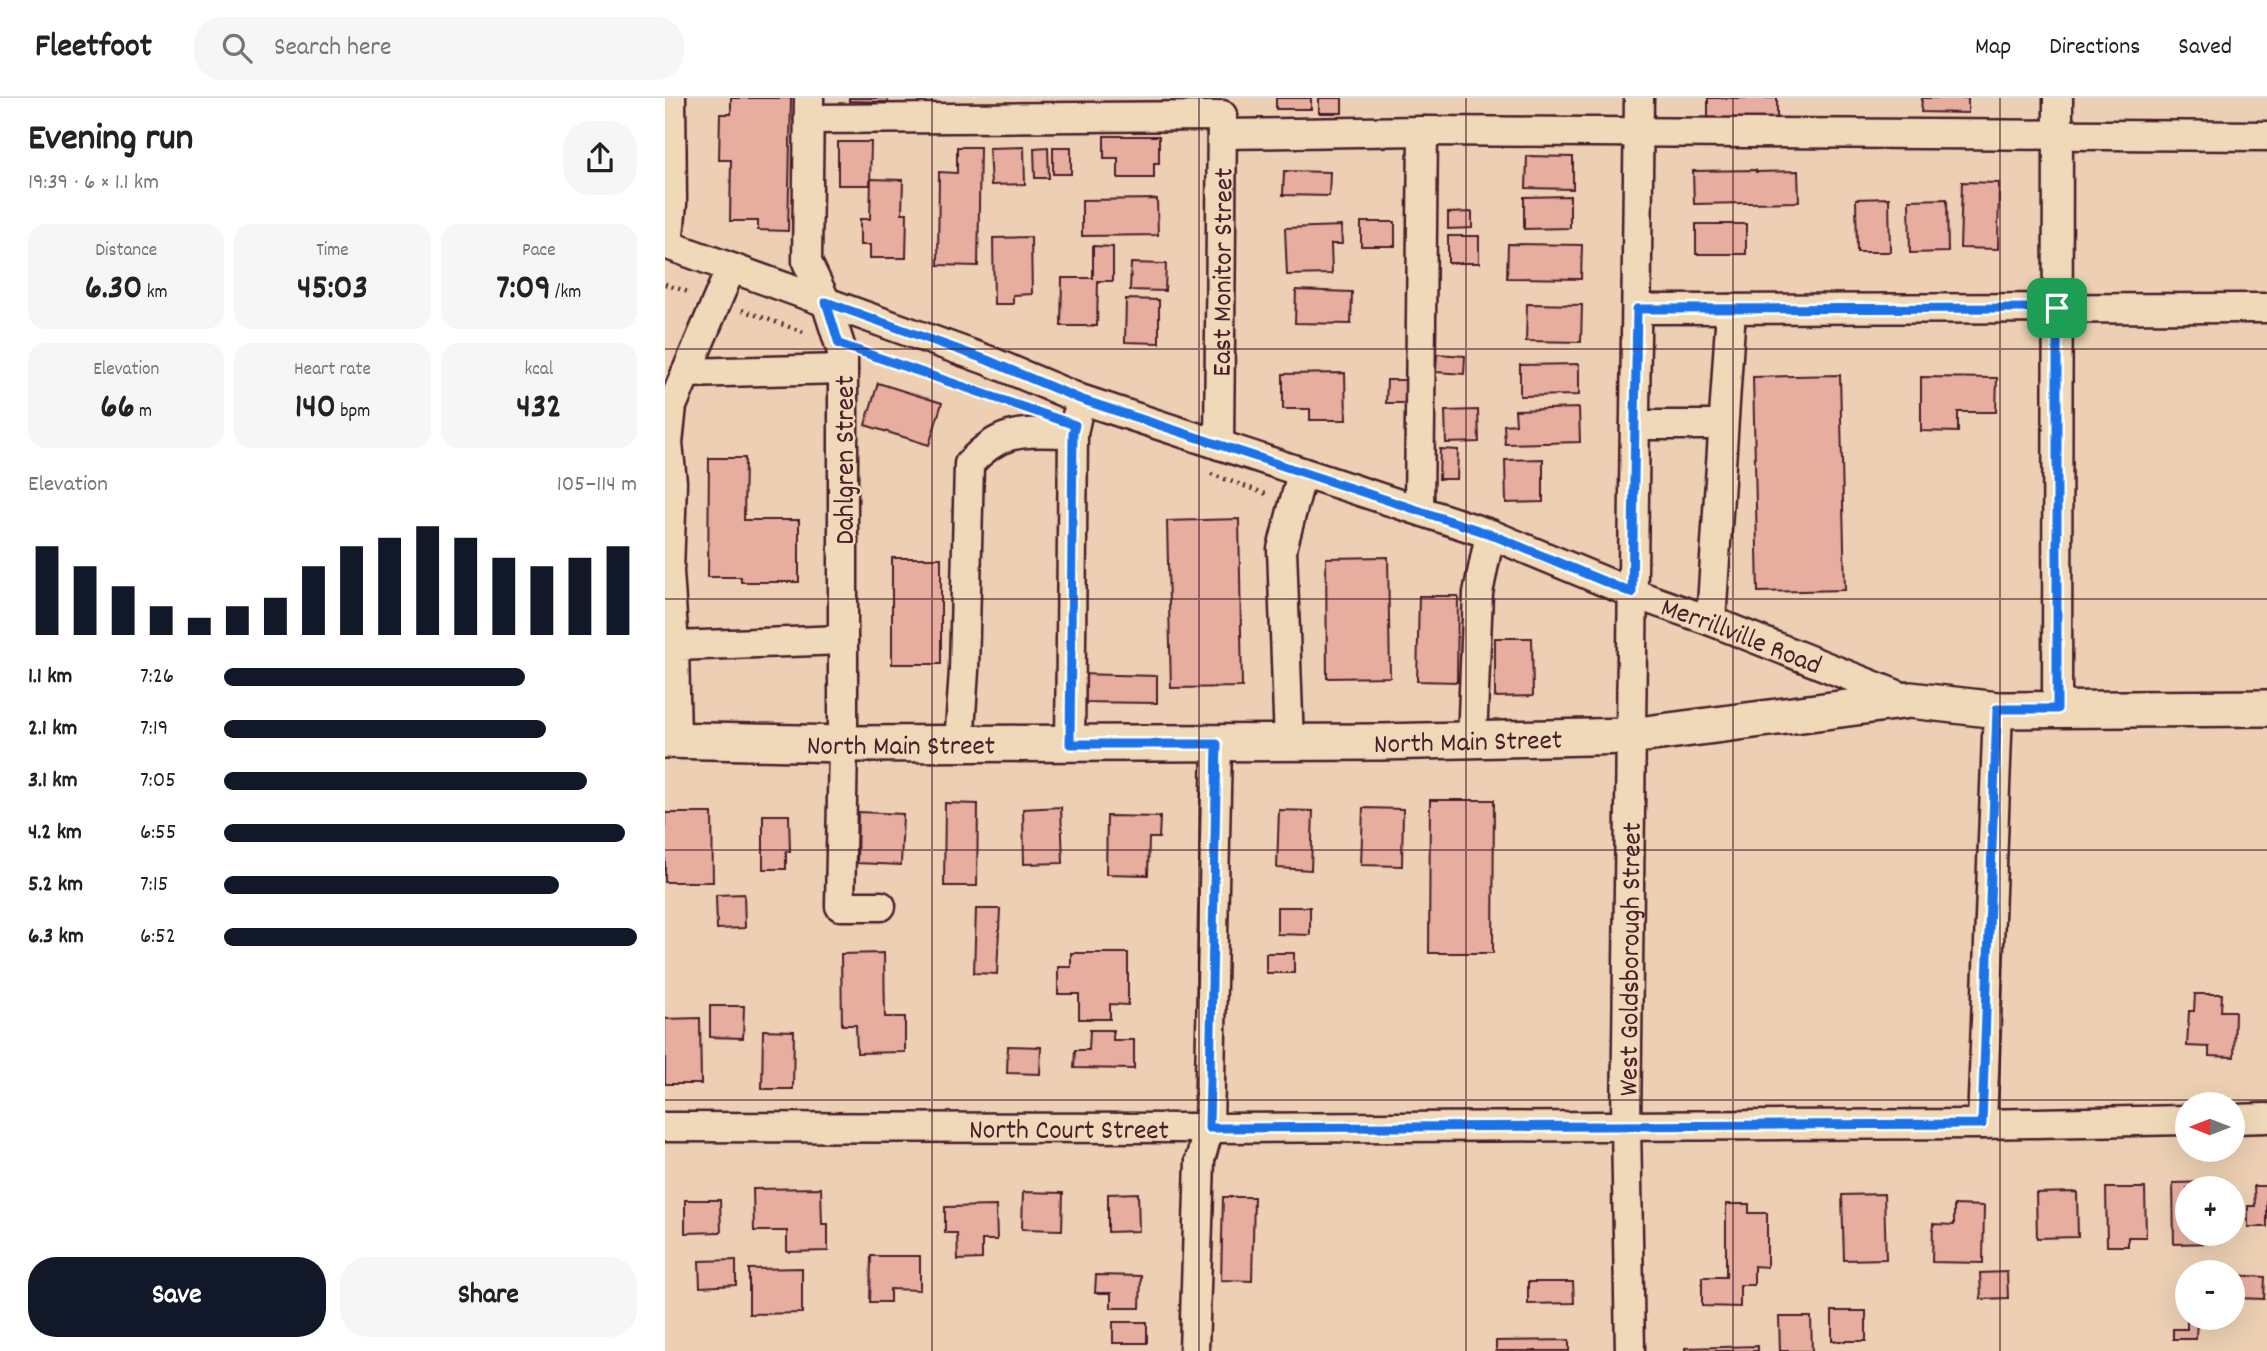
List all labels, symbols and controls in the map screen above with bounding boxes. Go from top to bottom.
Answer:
search box [194,17,684,80]
text: Fleetfoot [35,25,152,72]
icon: search [218,29,256,67]
text: Search here [274,30,391,67]
text: Map [1975,31,2011,65]
text: Directions [2049,31,2140,65]
text: Saved [2178,31,2232,65]
text: Evening run [28,113,193,168]
button: share [563,121,637,195]
text: 19:39 · 6 × 1.1 km [28,167,159,200]
street label: East Monitor Street [1205,167,1247,377]
text: Distance [95,238,157,265]
text: Time [316,238,349,265]
text: Pace [522,238,556,265]
text: 6.30 [85,265,142,315]
text: 45:03 [297,265,368,315]
text: 7:09 [496,265,551,315]
pin [2027,278,2087,338]
text: km [142,280,168,307]
text: /km [551,280,581,307]
icon: arrive [2038,289,2076,327]
text: Elevation [93,357,159,384]
text: Heart rate [294,357,371,384]
text: kcal [524,357,553,384]
street label: Dahlgren Street [828,375,868,545]
text: 66 [100,384,135,434]
text: 140 [295,384,336,434]
text: 432 [516,384,562,434]
text: m [135,399,152,426]
text: bpm [336,399,370,426]
text: Elevation [28,469,108,502]
text: 105–114 m [557,469,637,502]
street label: Merrillville Road [1655,590,1826,688]
text: 1.1 km [28,661,72,694]
text: 7:26 [140,661,174,694]
text: 2.1 km [28,713,77,746]
text: 7:19 [140,713,168,746]
street label: North Main Street [1374,723,1563,767]
street label: North Main Street [806,728,995,769]
text: 3.1 km [28,765,78,798]
text: 7:05 [140,765,176,798]
text: 4.2 km [28,817,82,850]
text: 6:55 [140,817,176,850]
street label: West Goldsborough Street [1611,822,1655,1097]
text: 5.2 km [28,869,83,902]
text: 7:15 [140,869,168,902]
text: 6.3 km [28,921,84,954]
text: 6:52 [140,921,176,954]
north arrow [2175,1092,2245,1162]
map controls [2175,1092,2245,1330]
street label: North Court Street [969,1113,1169,1153]
button: + [2175,1176,2245,1246]
button: Save [28,1257,326,1337]
button: Share [340,1257,637,1337]
button: − [2175,1260,2245,1330]

